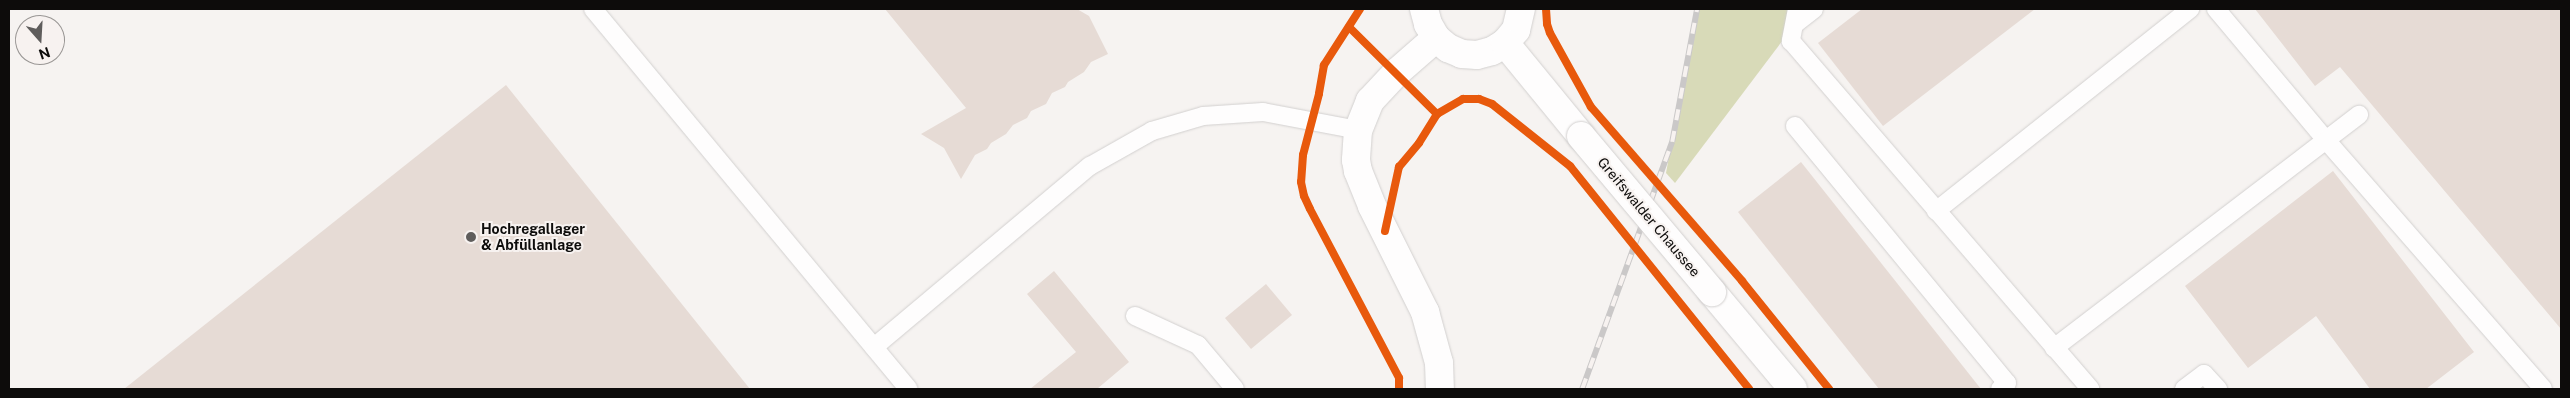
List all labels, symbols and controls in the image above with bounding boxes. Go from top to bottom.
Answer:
north arrow [15,15,65,65]
text: N [37,44,52,63]
street label: Greifswalder Chaussee [1594,154,1704,280]
place label: Hochregallager & Abfüllanlage [481,221,585,253]
marker: Hochregallager & Abfüllanlage [465,231,477,243]

